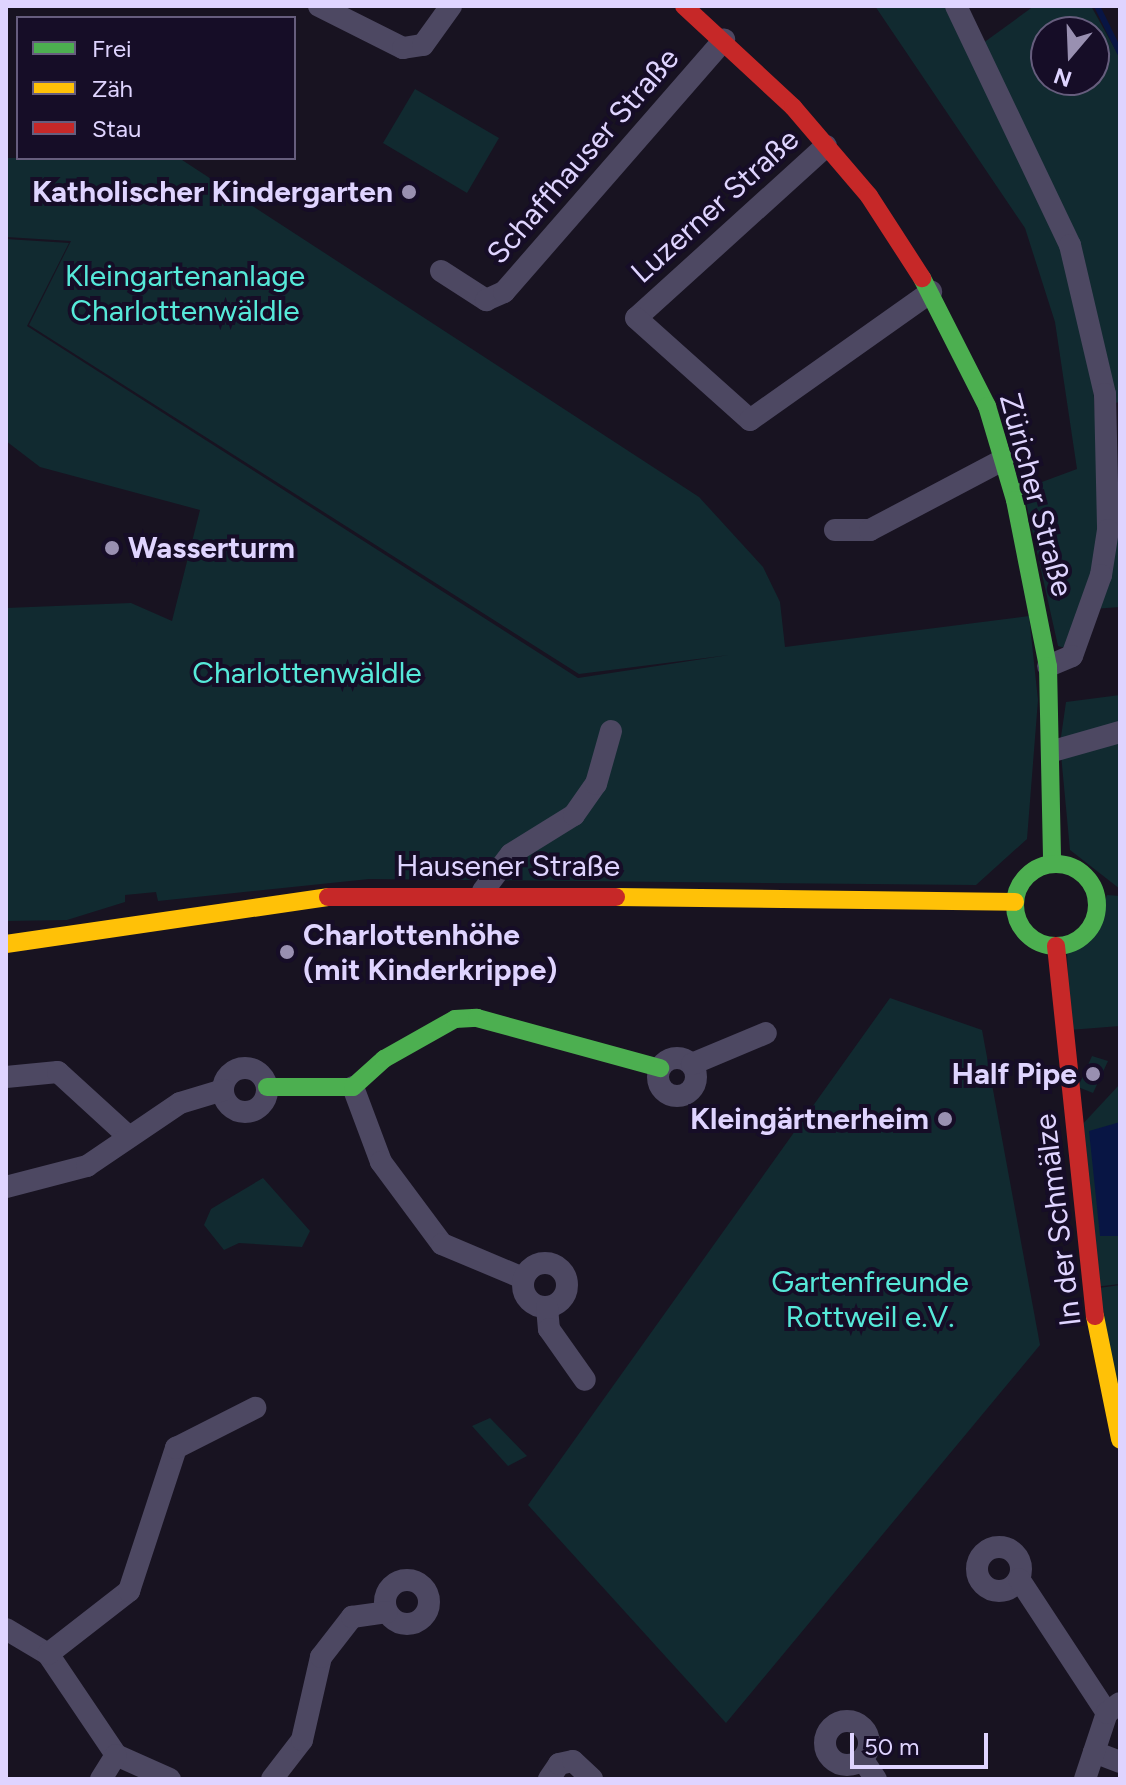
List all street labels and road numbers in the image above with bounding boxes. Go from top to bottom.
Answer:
street label: Schaffhauser Straße [480,41,686,271]
street label: Luzerner Straße [624,121,806,291]
street label: Züricher Straße [992,390,1080,600]
street label: Hausener Straße [396,848,620,884]
street label: In der Schmälze [1027,1112,1089,1328]

